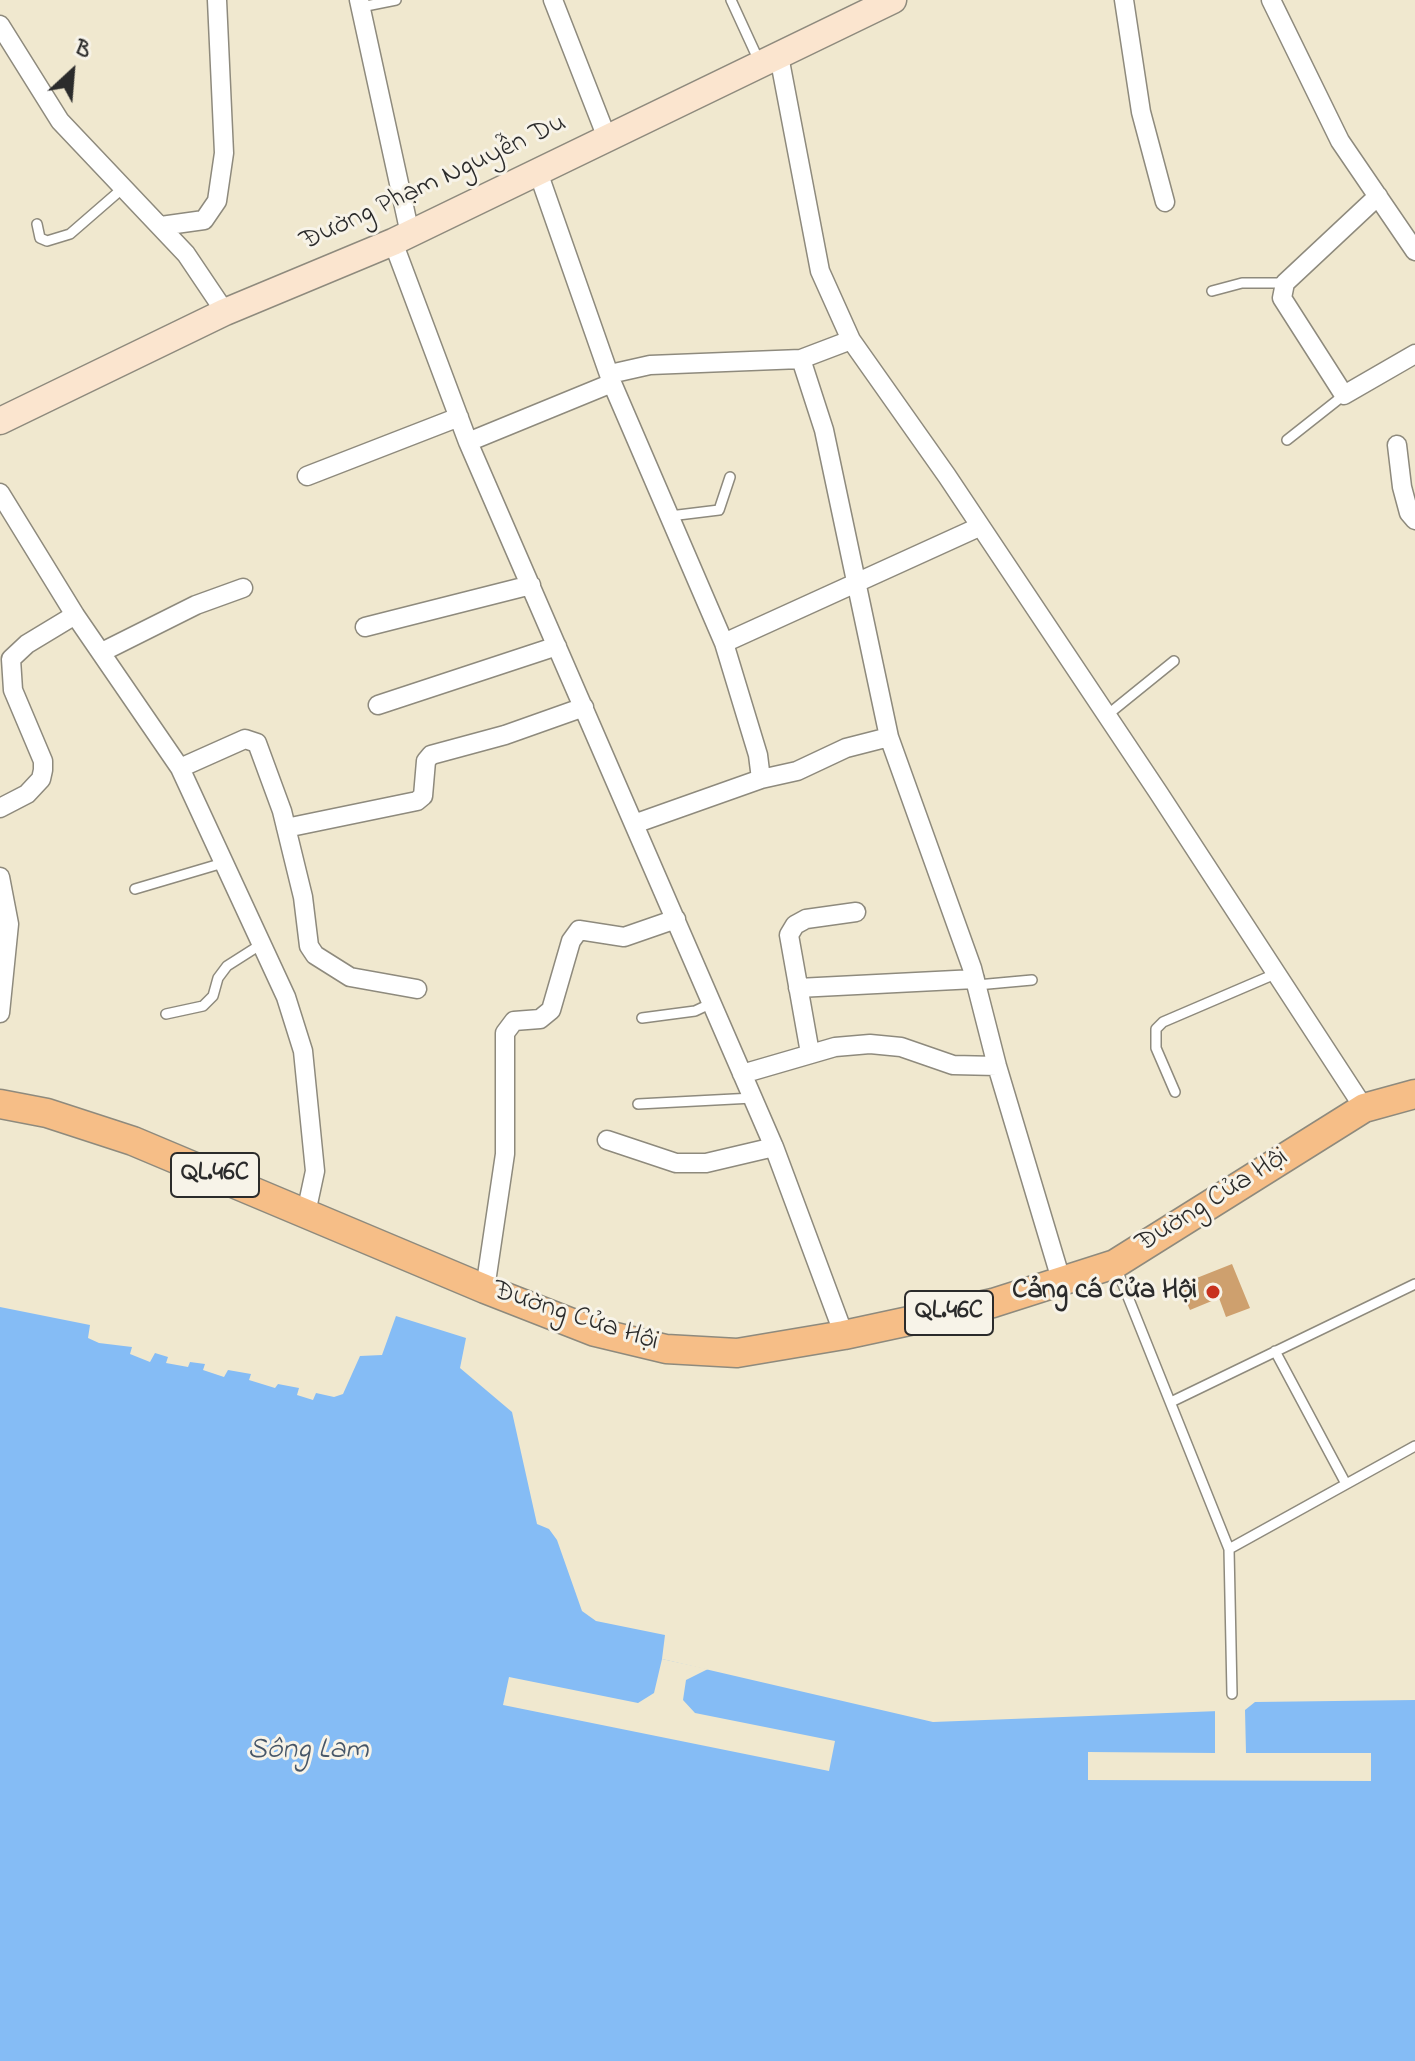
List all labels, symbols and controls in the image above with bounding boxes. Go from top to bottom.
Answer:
north arrow [32,32,112,112]
text: B [69,33,96,68]
street label: Đường Phạm Nguyễn Du [296,108,572,260]
street label: Đường Cửa Hội [1131,1142,1295,1262]
road number: QL.46C [171,1153,259,1197]
street label: Đường Cửa Hội [488,1275,662,1361]
place label: Cảng cá Cửa Hội [1012,1275,1197,1309]
marker: Cảng cá Cửa Hội [1204,1283,1222,1301]
road number: QL.46C [905,1291,993,1335]
water label: Sông Lam [247,1734,369,1770]

